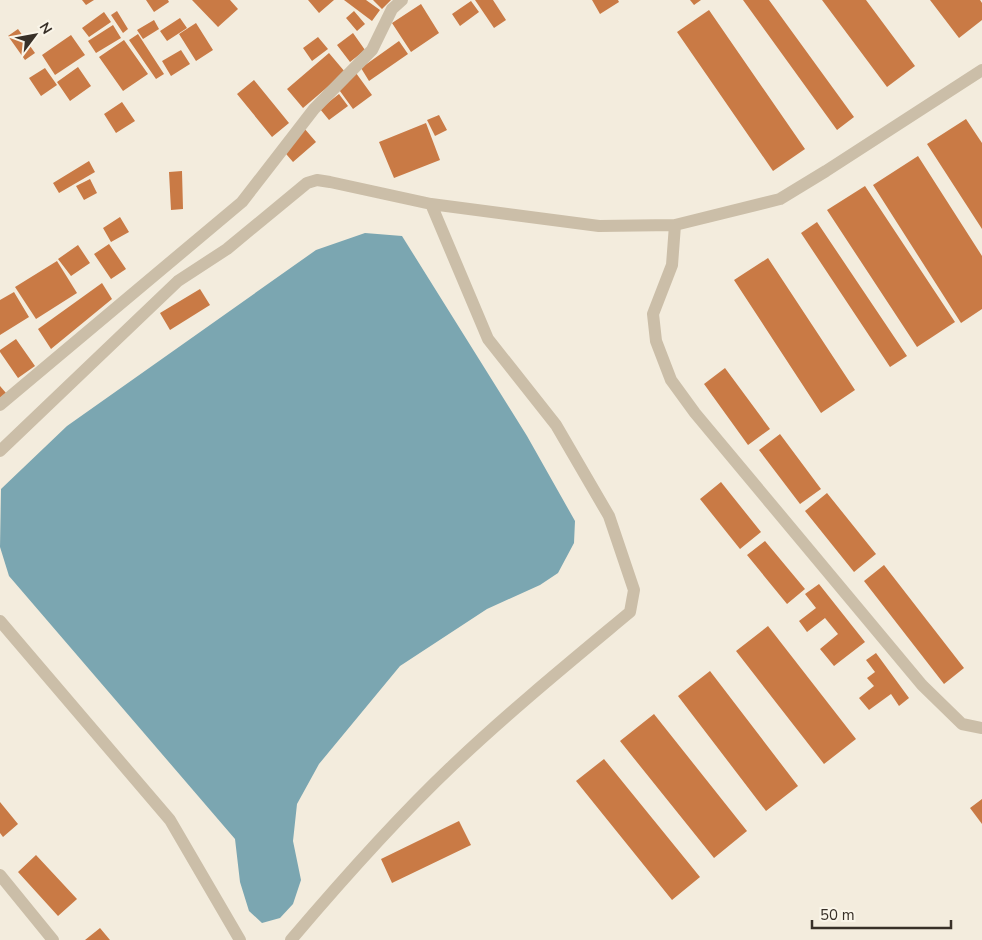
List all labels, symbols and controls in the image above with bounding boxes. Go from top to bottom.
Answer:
north arrow [10,10,60,60]
text: N [35,19,56,38]
scale bar [812,898,951,930]
text: 50 m [820,905,855,925]

